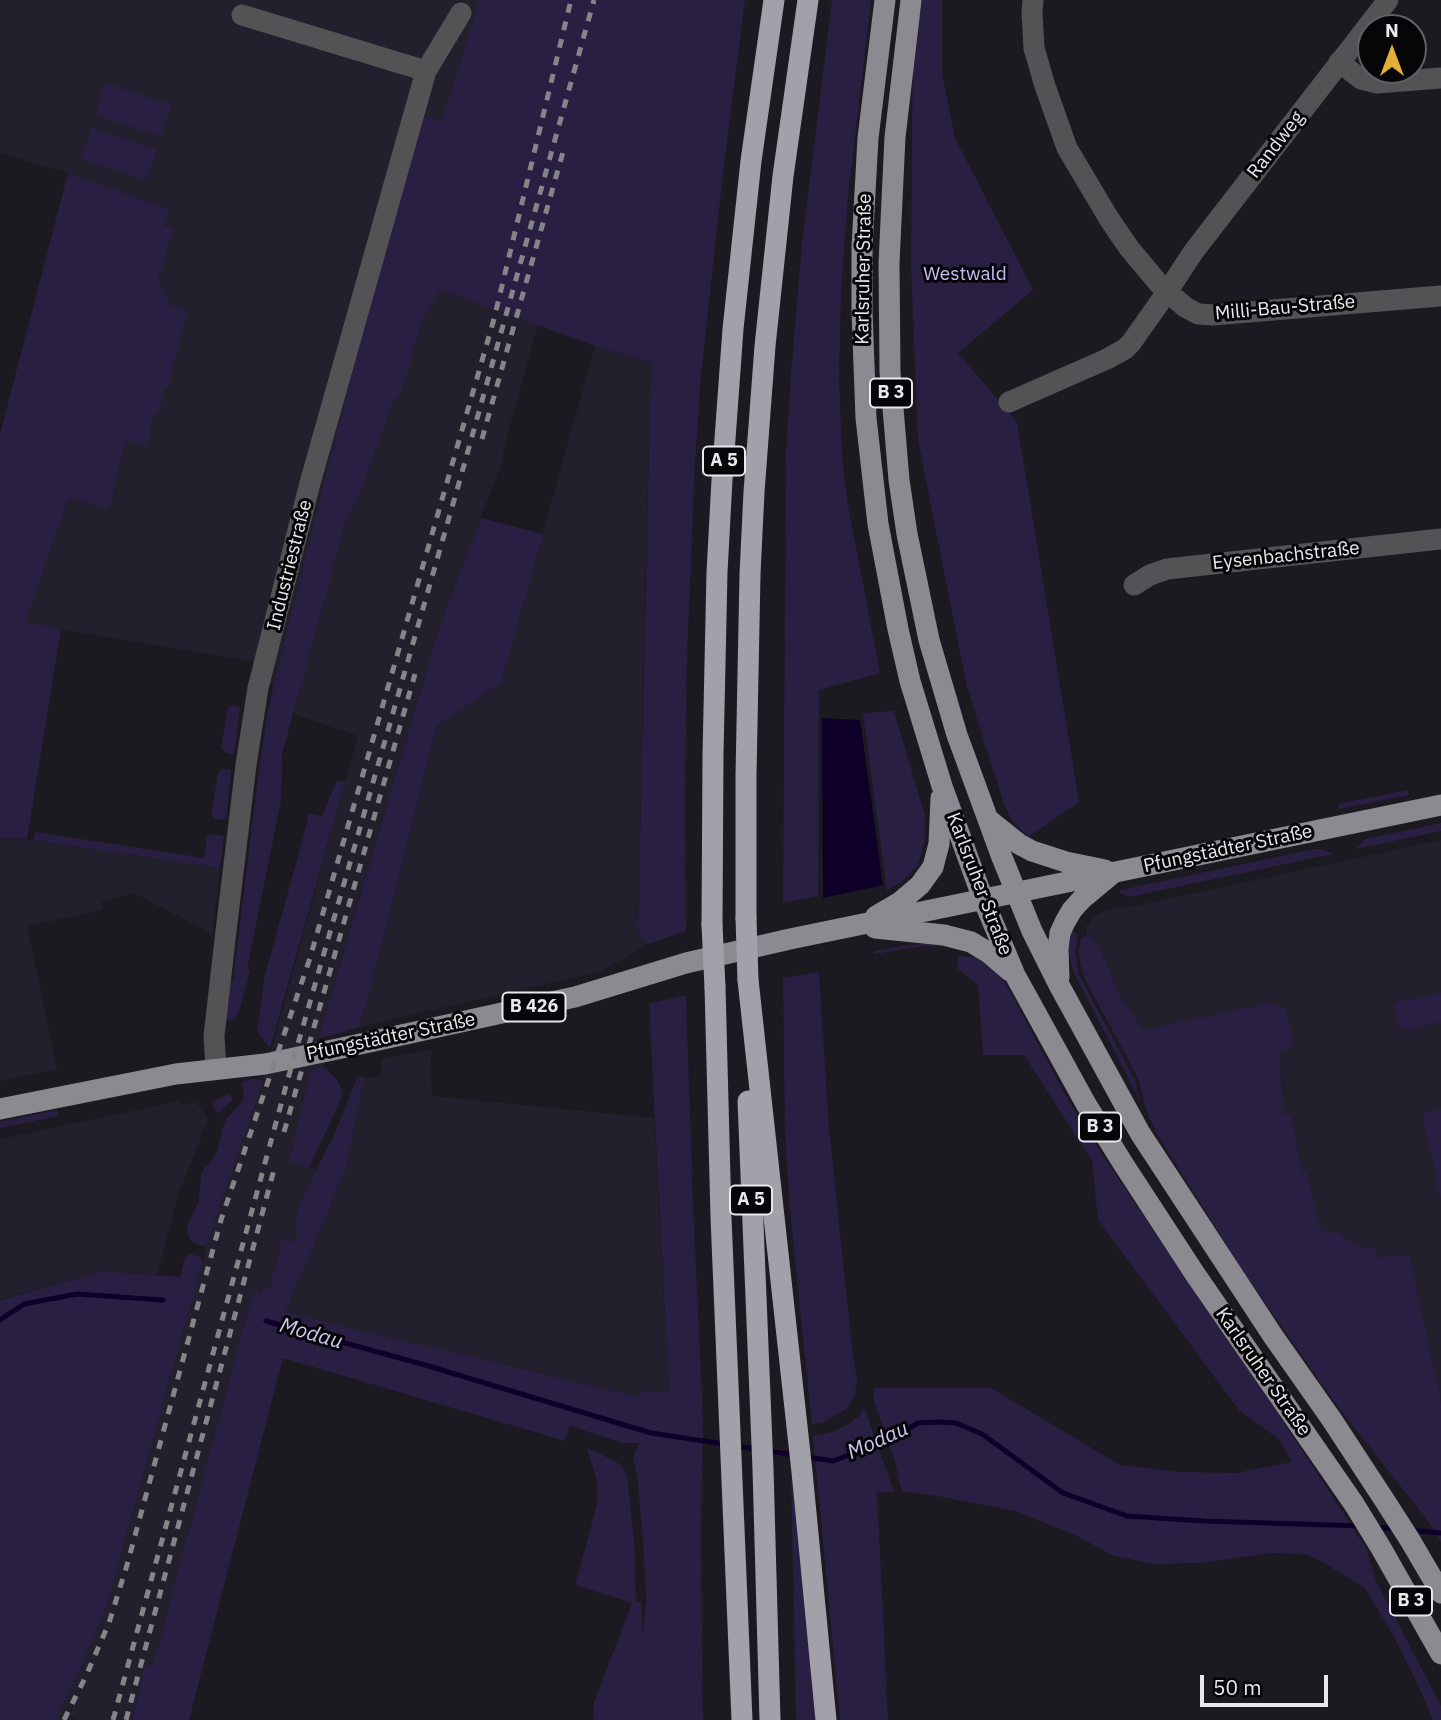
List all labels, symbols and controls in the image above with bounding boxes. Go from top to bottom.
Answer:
north arrow [1357,14,1427,84]
text: N [1385,18,1399,42]
street label: Randweg [1243,107,1309,183]
street label: Karlsruher Straße [851,193,877,345]
park label: Westwald [923,264,1007,286]
street label: Milli-Bau-Straße [1214,291,1356,325]
road number: B 3 [870,379,912,408]
road number: A 5 [703,447,745,476]
street label: Industriestraße [263,497,317,633]
street label: Eysenbachstraße [1211,537,1361,575]
street label: Karlsruher Straße [941,809,1017,959]
street label: Pfungstädter Straße [1141,820,1315,878]
road number: B 426 [503,992,566,1022]
street label: Pfungstädter Straße [304,1008,478,1066]
road number: B 3 [1079,1112,1121,1142]
road number: A 5 [730,1185,772,1214]
street label: Karlsruher Straße [1210,1304,1316,1440]
water label: Modau [277,1313,345,1355]
water label: Modau [844,1416,912,1466]
road number: B 3 [1390,1586,1432,1616]
scale bar [1203,1660,1331,1704]
text: 50 m [1213,1673,1262,1701]

